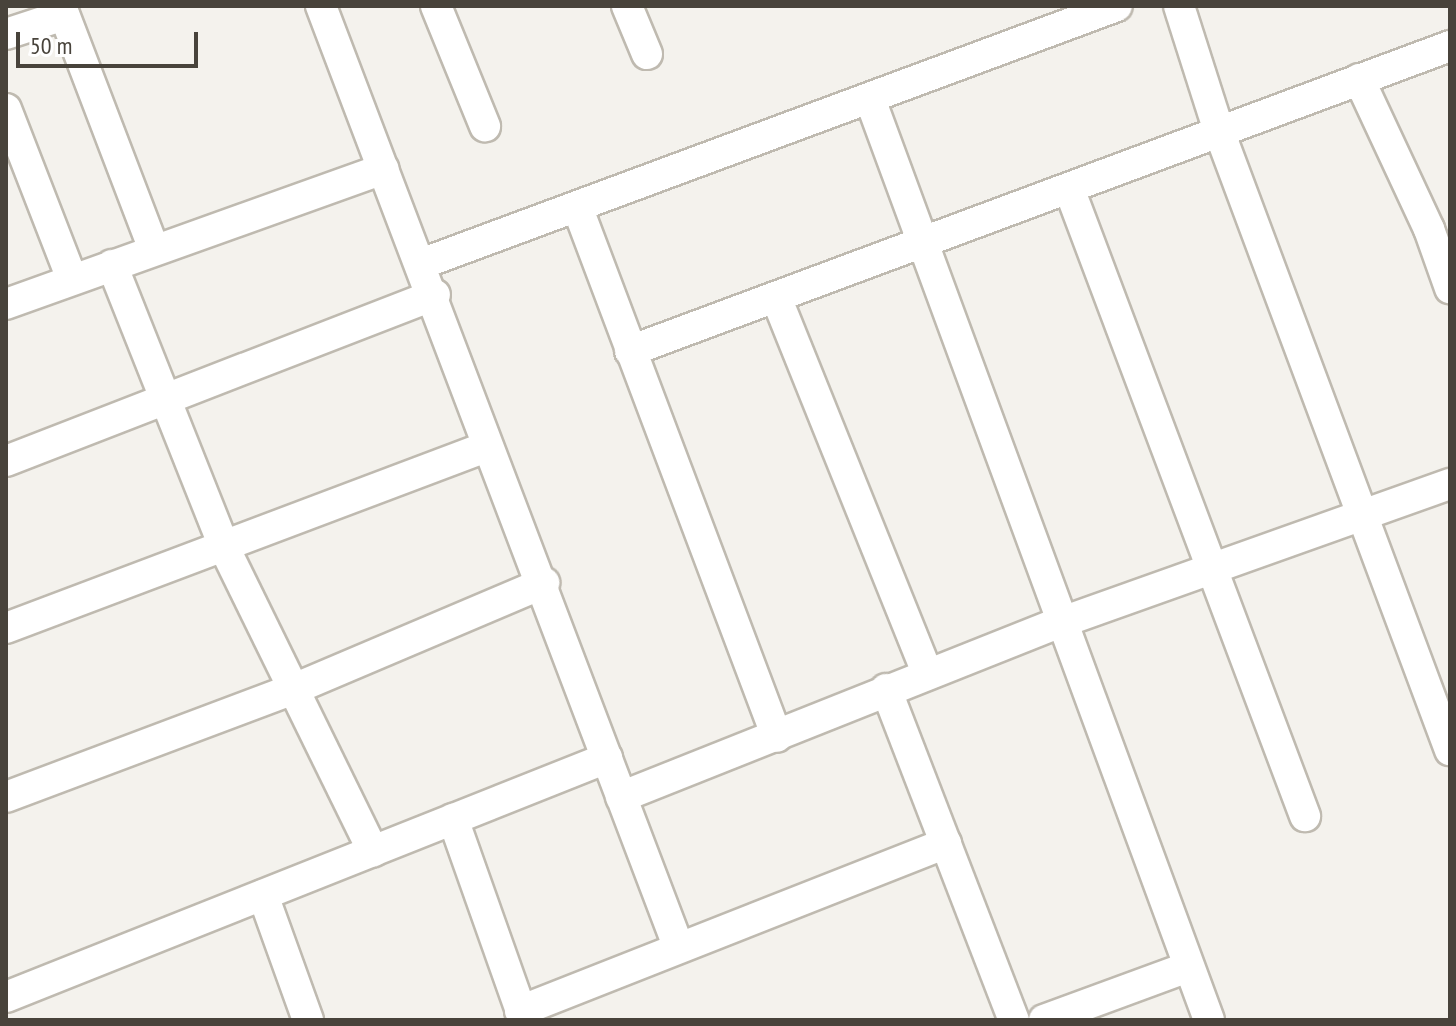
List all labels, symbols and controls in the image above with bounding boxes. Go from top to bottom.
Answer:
scale bar [20,16,202,66]
text: 50 m [30,30,72,61]

